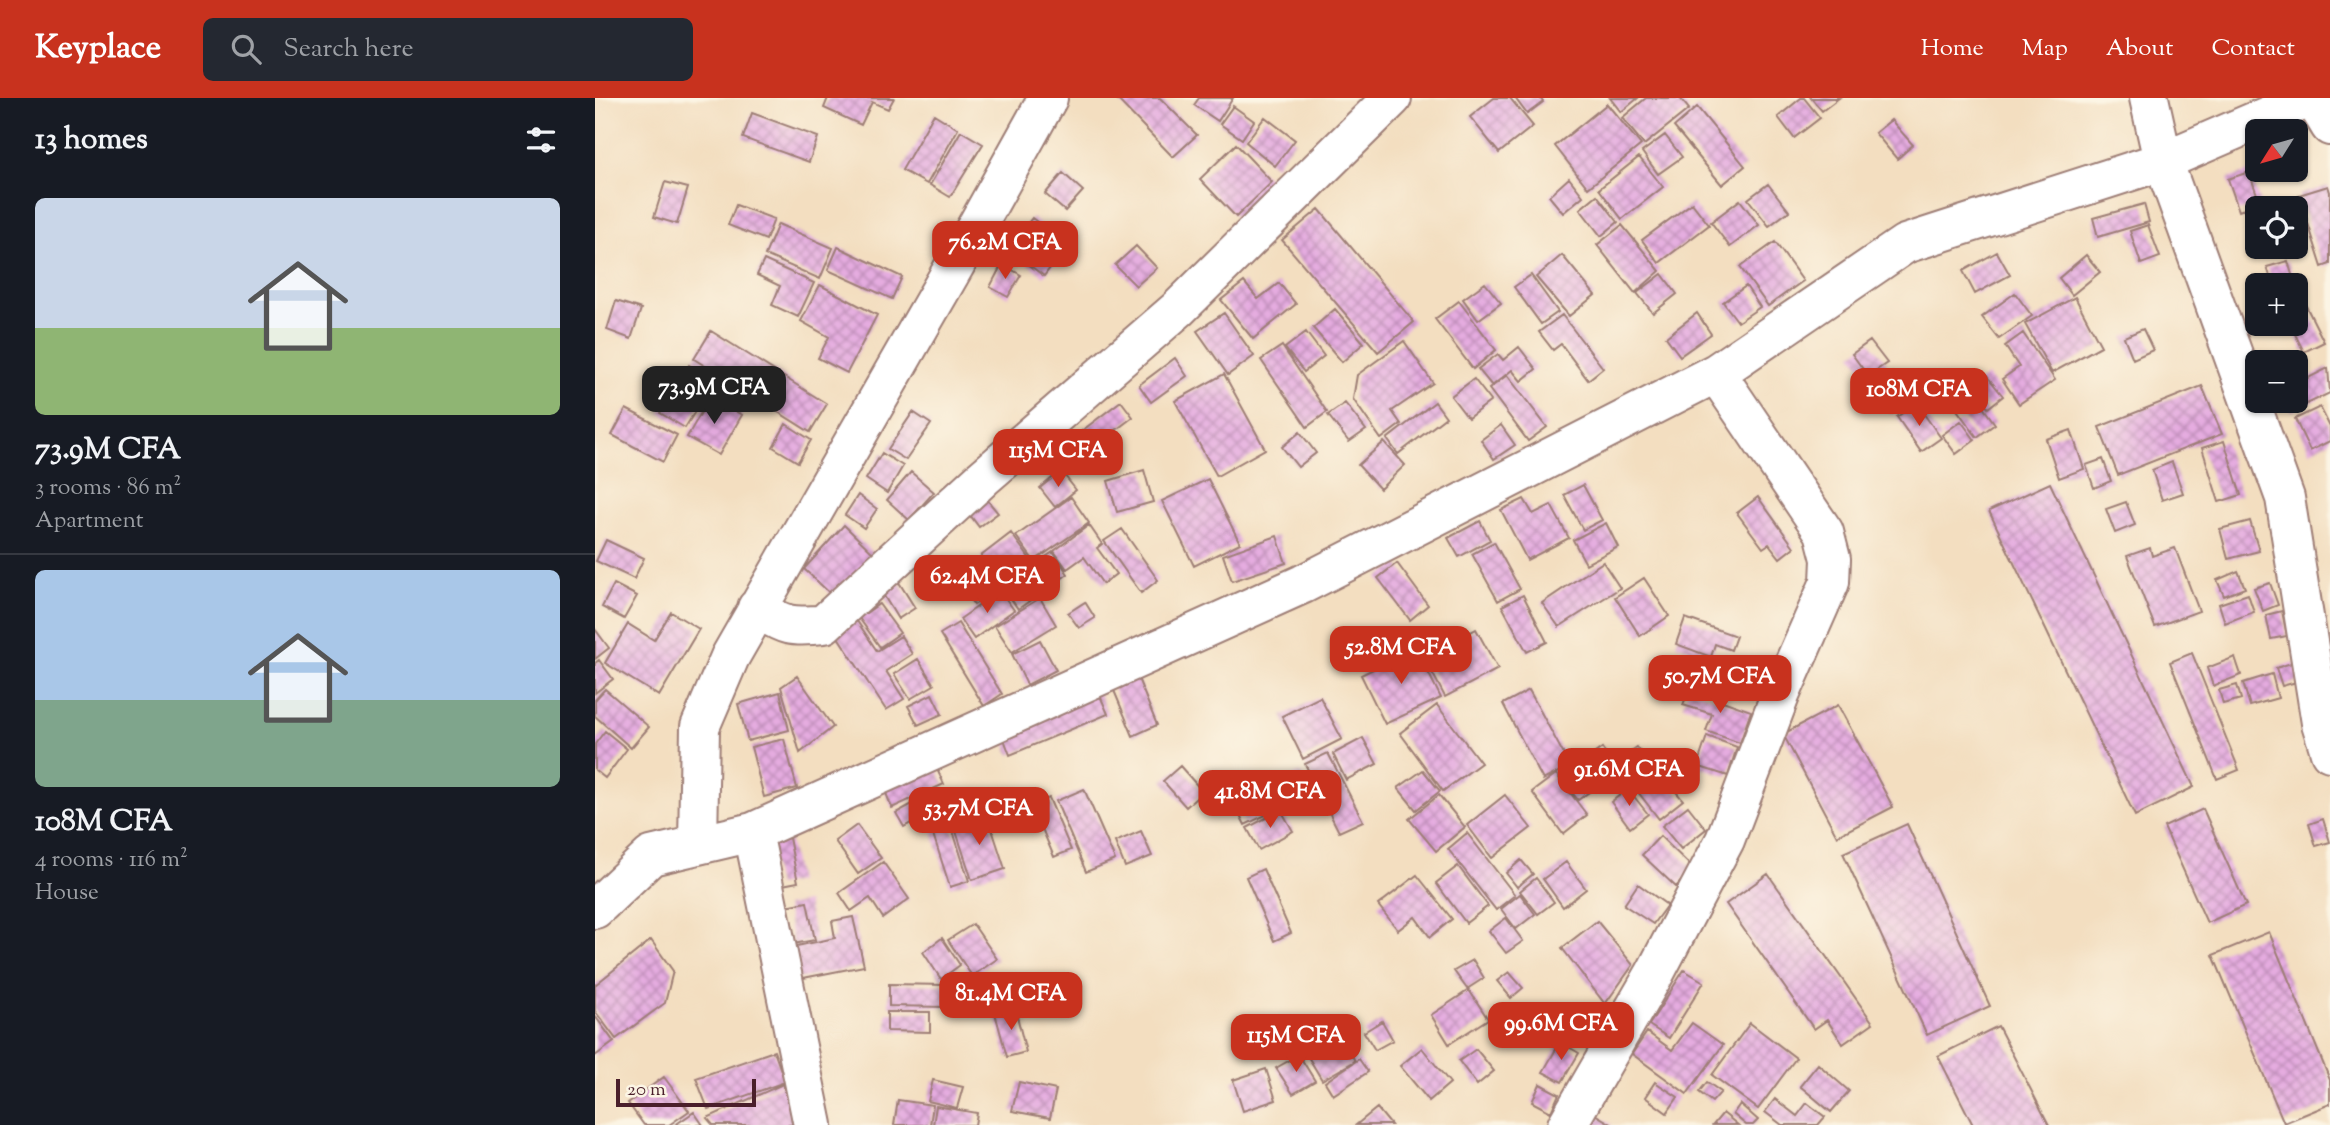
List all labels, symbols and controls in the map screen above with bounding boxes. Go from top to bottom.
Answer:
search box [203,18,693,81]
text: Keyplace [35,25,161,73]
icon: search [227,30,265,68]
text: Search here [283,31,414,68]
text: Home [1921,32,1984,66]
text: Map [2022,32,2068,66]
text: About [2106,32,2173,66]
text: Contact [2211,32,2295,66]
text: 13 homes [35,119,148,162]
north arrow [2245,119,2308,182]
map controls [2245,119,2308,413]
icon: filters [522,121,560,159]
button: locate [2245,196,2308,259]
pin: 76.2M CFA [925,222,1085,281]
text: 76.2M CFA [948,227,1062,260]
icon: home [235,243,361,369]
button: + [2245,273,2308,336]
button: − [2245,350,2308,413]
pin: 73.9M CFA [634,366,794,426]
pin: 108M CFA [1847,368,1991,428]
text: 73.9M CFA [658,372,770,405]
text: 108M CFA [1866,374,1972,407]
text: 73.9M CFA [35,429,181,472]
pin: 115M CFA [986,430,1130,489]
text: 115M CFA [1009,435,1107,468]
text: 3 rooms · 86 m² [35,472,181,505]
text: Apartment [35,505,144,538]
pin: 62.4M CFA [907,556,1067,615]
text: 62.4M CFA [930,561,1044,594]
icon: home [235,615,361,741]
pin: 52.8M CFA [1321,626,1481,686]
text: 52.8M CFA [1346,632,1456,665]
pin: 50.7M CFA [1640,656,1800,715]
text: 50.7M CFA [1664,661,1776,694]
pin: 91.6M CFA [1549,748,1709,808]
text: 91.6M CFA [1574,754,1684,787]
pin: 41.8M CFA [1190,770,1350,830]
text: 41.8M CFA [1214,776,1326,809]
pin: 53.7M CFA [899,788,1059,847]
text: 53.7M CFA [925,793,1033,826]
text: 108M CFA [35,801,173,844]
text: 4 rooms · 116 m² [35,844,188,877]
text: House [35,877,99,910]
pin: 81.4M CFA [931,972,1091,1032]
text: 81.4M CFA [955,978,1067,1011]
pin: 99.6M CFA [1481,1002,1641,1062]
text: 99.6M CFA [1504,1008,1618,1041]
pin: 115M CFA [1224,1014,1368,1074]
text: 115M CFA [1247,1020,1345,1053]
scale bar [616,1076,756,1108]
text: 20 m [627,1077,666,1104]

